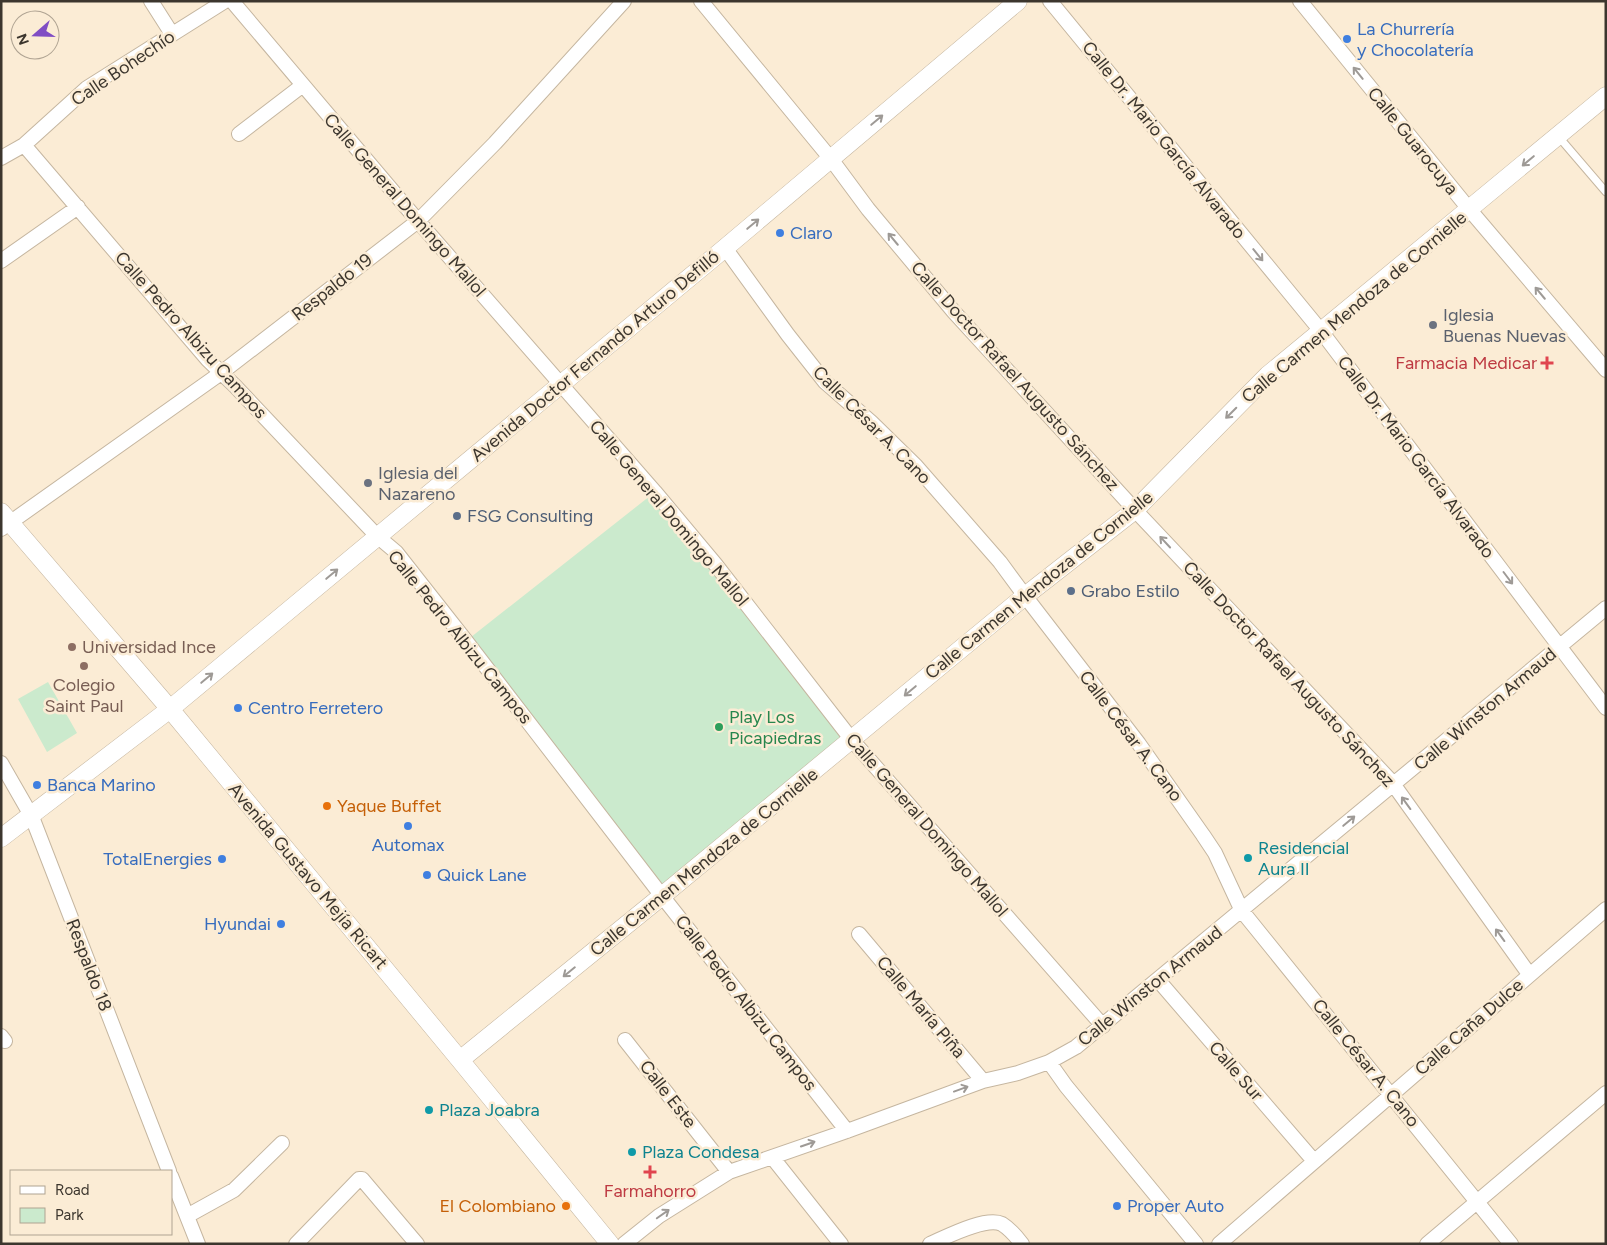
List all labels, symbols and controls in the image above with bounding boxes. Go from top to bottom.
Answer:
north arrow [10,10,60,60]
place label: La Churrería y Chocolatería [1357,18,1474,61]
street label: Calle Bohechío [67,25,179,111]
text: N [13,31,33,47]
marker: La Churrería y Chocolatería [1341,33,1353,45]
street label: Calle Dr. Mario García Alvarado [1077,37,1251,243]
one-way arrow [1353,67,1364,80]
street label: Calle Guarocuya [1363,83,1463,199]
street label: Calle General Domingo Mallol [319,109,491,301]
one-way arrow [871,114,884,125]
one-way arrow [1521,155,1534,166]
street label: Calle Carmen Mendoza de Cornielle [1237,206,1471,408]
one-way arrow [747,219,760,230]
place label: Claro [790,222,833,244]
marker: Claro [774,227,786,239]
one-way arrow [887,232,899,245]
street label: Avenida Doctor Fernando Arturo Defilló [466,246,724,466]
street label: Calle Pedro Albizu Campos [110,247,272,423]
street label: Respaldo 19 [287,249,377,325]
one-way arrow [1253,249,1264,262]
street label: Calle Doctor Rafael Augusto Sánchez [906,257,1124,495]
one-way arrow [1534,286,1546,299]
place label: Iglesia Buenas Nuevas [1443,304,1566,347]
marker: Iglesia Buenas Nuevas [1427,319,1439,331]
street label: Calle Dr. Mario García Alvarado [1333,351,1499,563]
place label: Farmacia Medicar [1395,352,1537,374]
marker: Farmacia Medicar [1541,357,1553,369]
street label: Calle César A. Cano [808,361,936,489]
one-way arrow [1225,407,1237,419]
street label: Calle General Domingo Mallol [585,416,753,610]
place label: Iglesia del Nazareno [378,462,458,505]
marker: Iglesia del Nazareno [362,477,374,489]
street label: Calle Carmen Mendoza de Cornielle [921,486,1158,684]
place label: FSG Consulting [467,505,593,527]
marker: FSG Consulting [451,510,463,522]
one-way arrow [1159,535,1171,548]
street label: Calle Pedro Albizu Campos [383,546,537,728]
street label: Calle Doctor Rafael Augusto Sánchez [1178,557,1400,792]
one-way arrow [325,569,338,580]
one-way arrow [1502,571,1513,584]
place label: Grabo Estilo [1081,580,1180,602]
marker: Grabo Estilo [1065,585,1077,597]
place label: Universidad Ince [82,636,216,658]
marker: Universidad Ince [66,641,78,653]
street label: Calle Winston Armaud [1409,643,1561,775]
marker: Colegio Saint Paul [78,660,90,672]
street label: Calle César A. Cano [1075,666,1187,806]
one-way arrow [200,673,213,684]
place label: Colegio Saint Paul [44,674,124,717]
one-way arrow [904,685,917,696]
place label: Centro Ferretero [248,697,383,719]
marker: Centro Ferretero [232,702,244,714]
place label: Play Los Picapiedras [729,706,821,749]
marker: Play Los Picapiedras [713,721,725,733]
street label: Calle General Domingo Mallol [841,729,1013,921]
street label: Calle Carmen Mendoza de Cornielle [586,763,823,961]
place label: Banca Marino [47,774,156,796]
street label: Avenida Gustavo Mejía Ricart [224,778,392,974]
marker: Banca Marino [31,779,43,791]
place label: Yaque Buffet [337,795,442,817]
one-way arrow [1401,796,1411,810]
marker: Yaque Buffet [321,800,333,812]
one-way arrow [1343,815,1356,827]
marker: Automax [402,820,414,832]
place label: Automax [372,834,445,856]
place label: Residencial Aura II [1258,837,1349,880]
place label: TotalEnergies [103,848,212,870]
marker: Residencial Aura II [1242,852,1254,864]
marker: TotalEnergies [216,853,228,865]
place label: Quick Lane [437,864,527,886]
marker: Quick Lane [421,869,433,881]
street label: Calle Pedro Albizu Campos [671,911,821,1095]
place label: Hyundai [204,913,271,935]
street label: Respaldo 18 [61,916,117,1014]
marker: Hyundai [275,918,287,930]
street label: Calle Winston Armaud [1073,921,1227,1051]
one-way arrow [1495,928,1505,942]
street label: Calle María Piña [872,951,970,1063]
one-way arrow [562,967,575,978]
street label: Calle Caña Dulce [1410,974,1528,1080]
street label: Calle César A. Cano [1308,995,1424,1131]
street label: Calle Sur [1204,1037,1268,1105]
street label: Calle Este [635,1056,701,1132]
one-way arrow [953,1084,968,1093]
place label: Plaza Joabra [439,1099,540,1121]
marker: Plaza Joabra [423,1104,435,1116]
one-way arrow [800,1139,816,1148]
place label: Plaza Condesa [642,1141,759,1163]
marker: Plaza Condesa [626,1146,638,1158]
marker: Farmahorro [644,1166,656,1178]
legend [10,1170,172,1235]
place label: Farmahorro [604,1180,696,1202]
text: Road [55,1181,90,1199]
place label: El Colombiano [439,1195,556,1217]
place label: Proper Auto [1127,1195,1224,1217]
marker: El Colombiano [560,1200,572,1212]
marker: Proper Auto [1111,1200,1123,1212]
text: Park [55,1206,84,1224]
one-way arrow [656,1209,670,1219]

